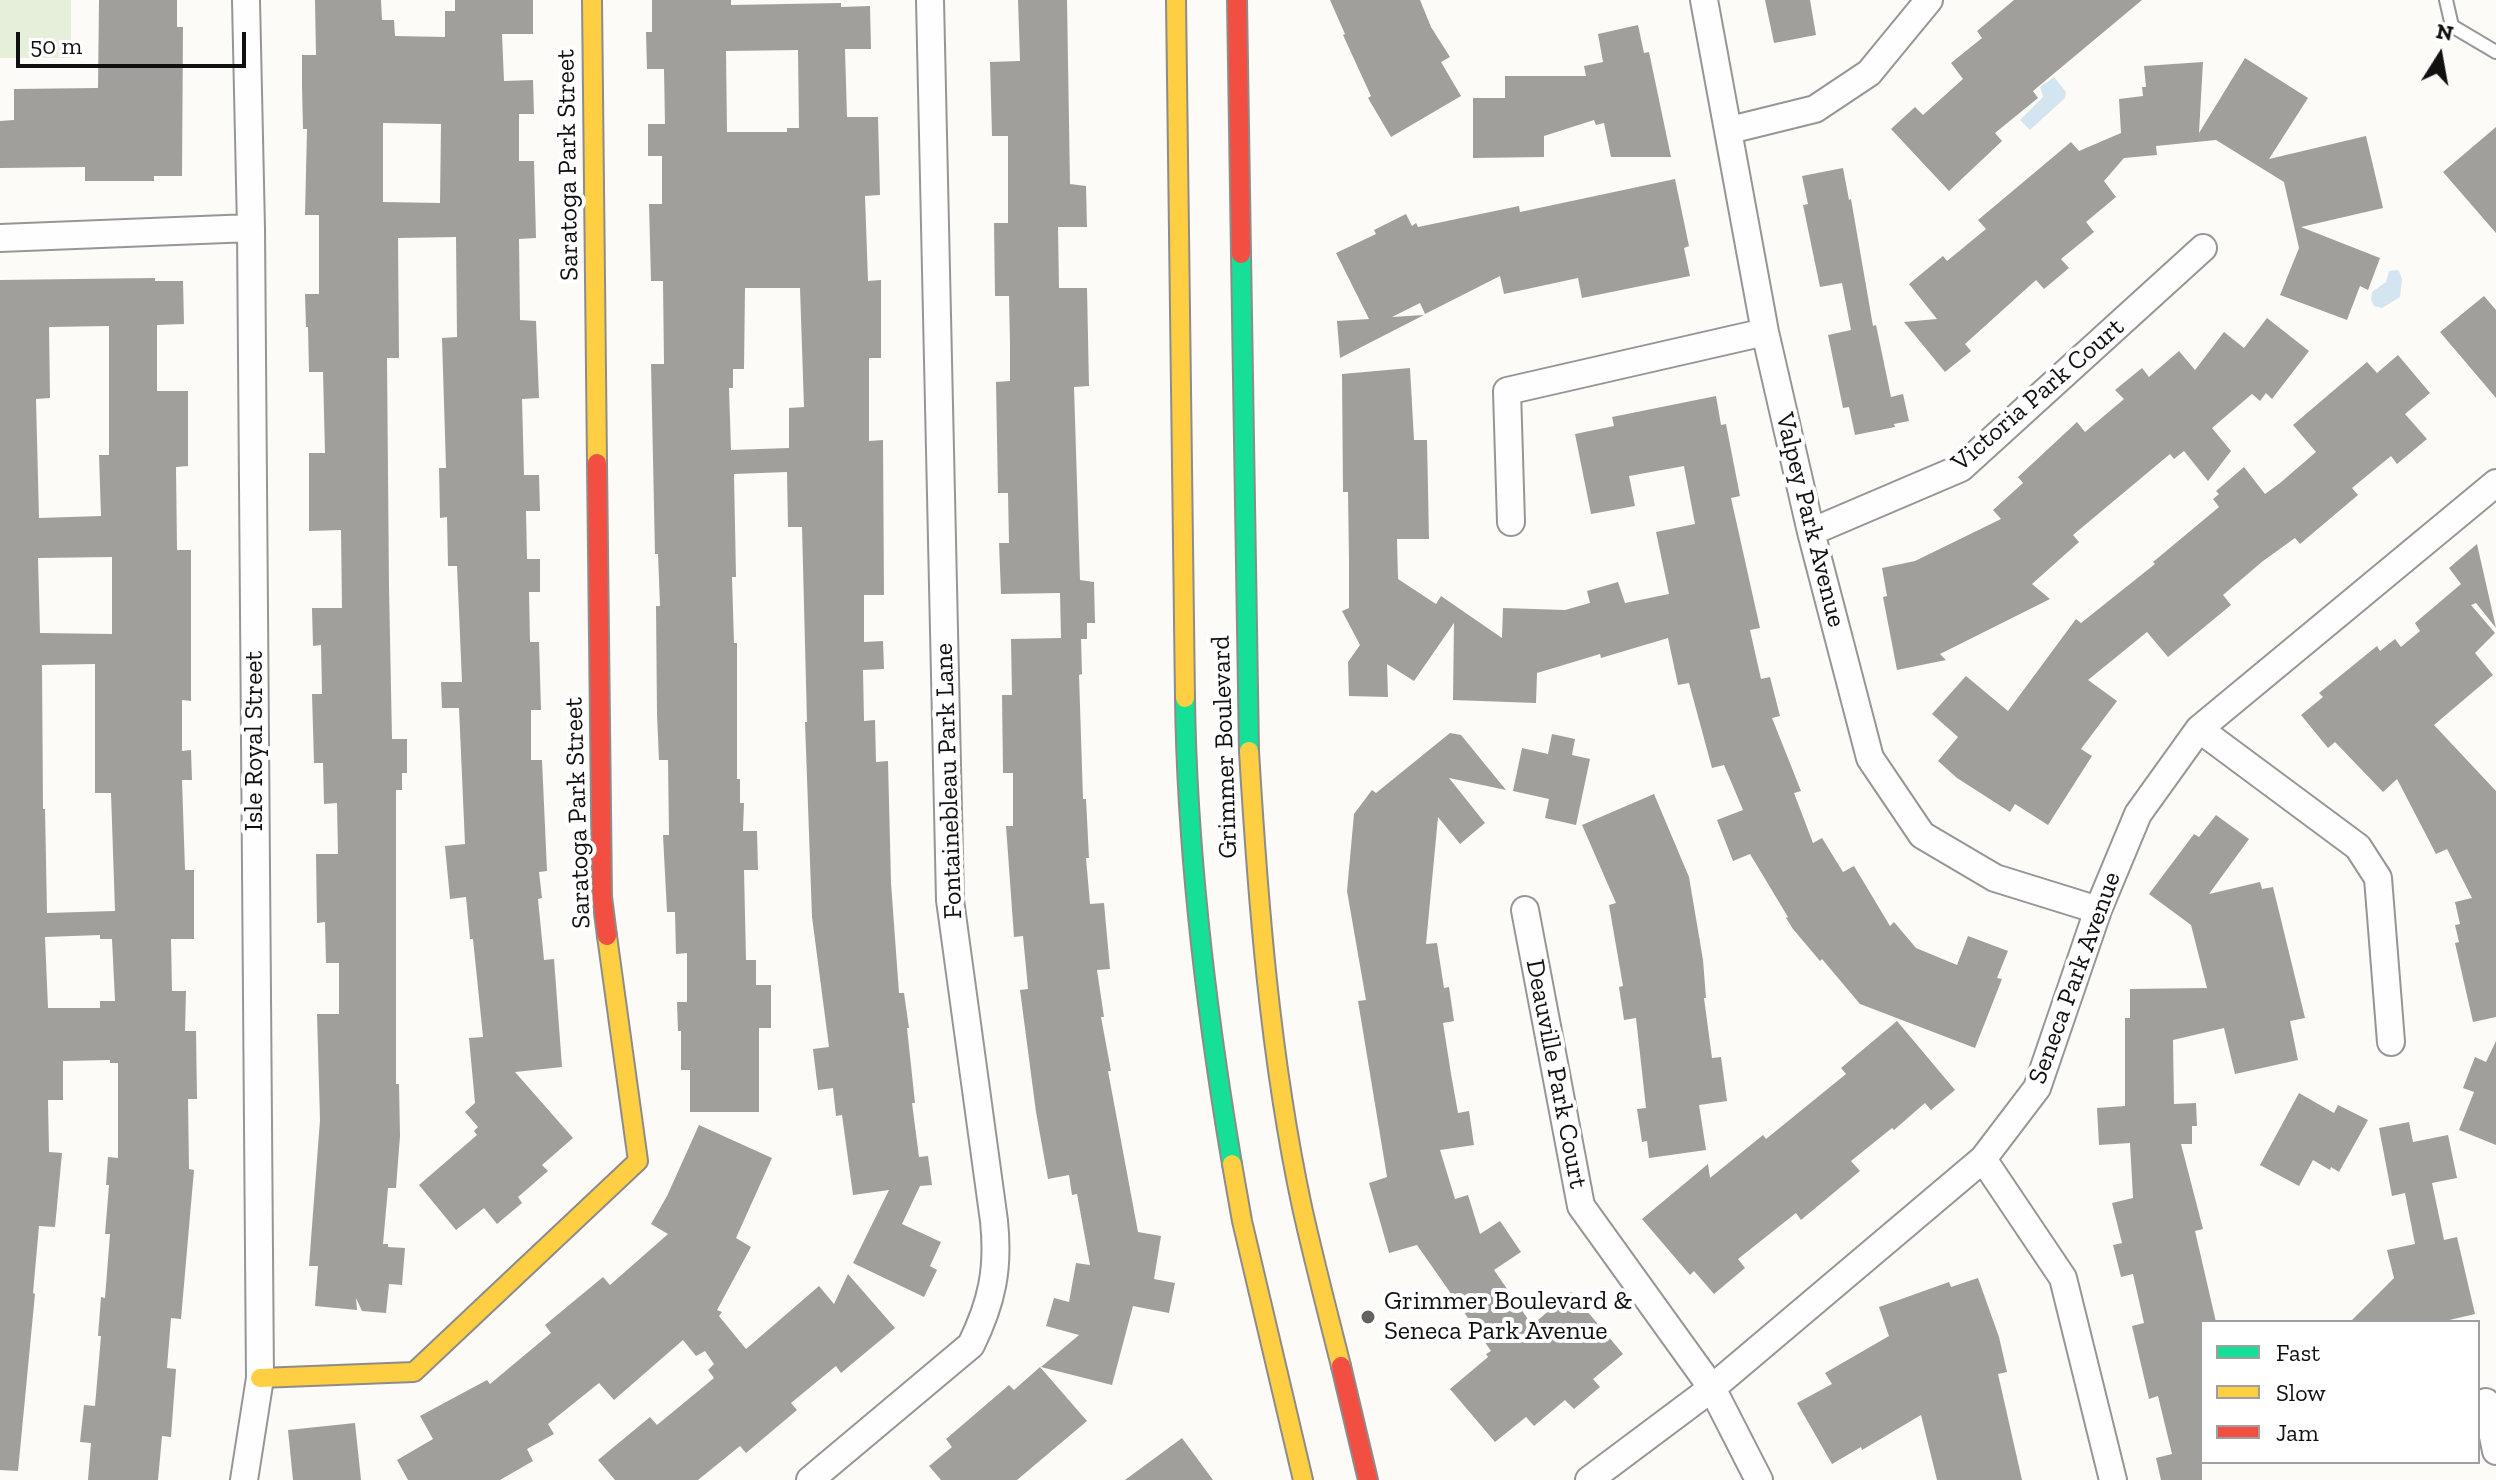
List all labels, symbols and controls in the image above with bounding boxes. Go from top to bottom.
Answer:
scale bar [20,16,250,66]
north arrow [2400,16,2480,96]
text: N [2434,17,2455,47]
text: 50 m [30,31,82,60]
street label: Saratoga Park Street [550,49,586,281]
street label: Victoria Park Court [1945,312,2131,478]
street label: Valpey Park Avenue [1768,410,1852,630]
street label: Grimmer Boulevard [1206,635,1244,859]
street label: Fontainebleau Park Lane [929,642,969,920]
street label: Isle Royal Street [239,651,271,831]
street label: Saratoga Park Street [558,697,598,929]
street label: Seneca Park Avenue [2022,868,2128,1088]
street label: Deauville Park Court [1518,957,1594,1191]
place label: Grimmer Boulevard & Seneca Park Avenue [1384,1286,1632,1348]
marker: Grimmer Boulevard & Seneca Park Avenue [1359,1308,1377,1326]
legend [2200,1320,2480,1464]
text: Fast [2276,1338,2320,1367]
text: Slow [2276,1378,2326,1407]
text: Jam [2276,1418,2319,1447]

